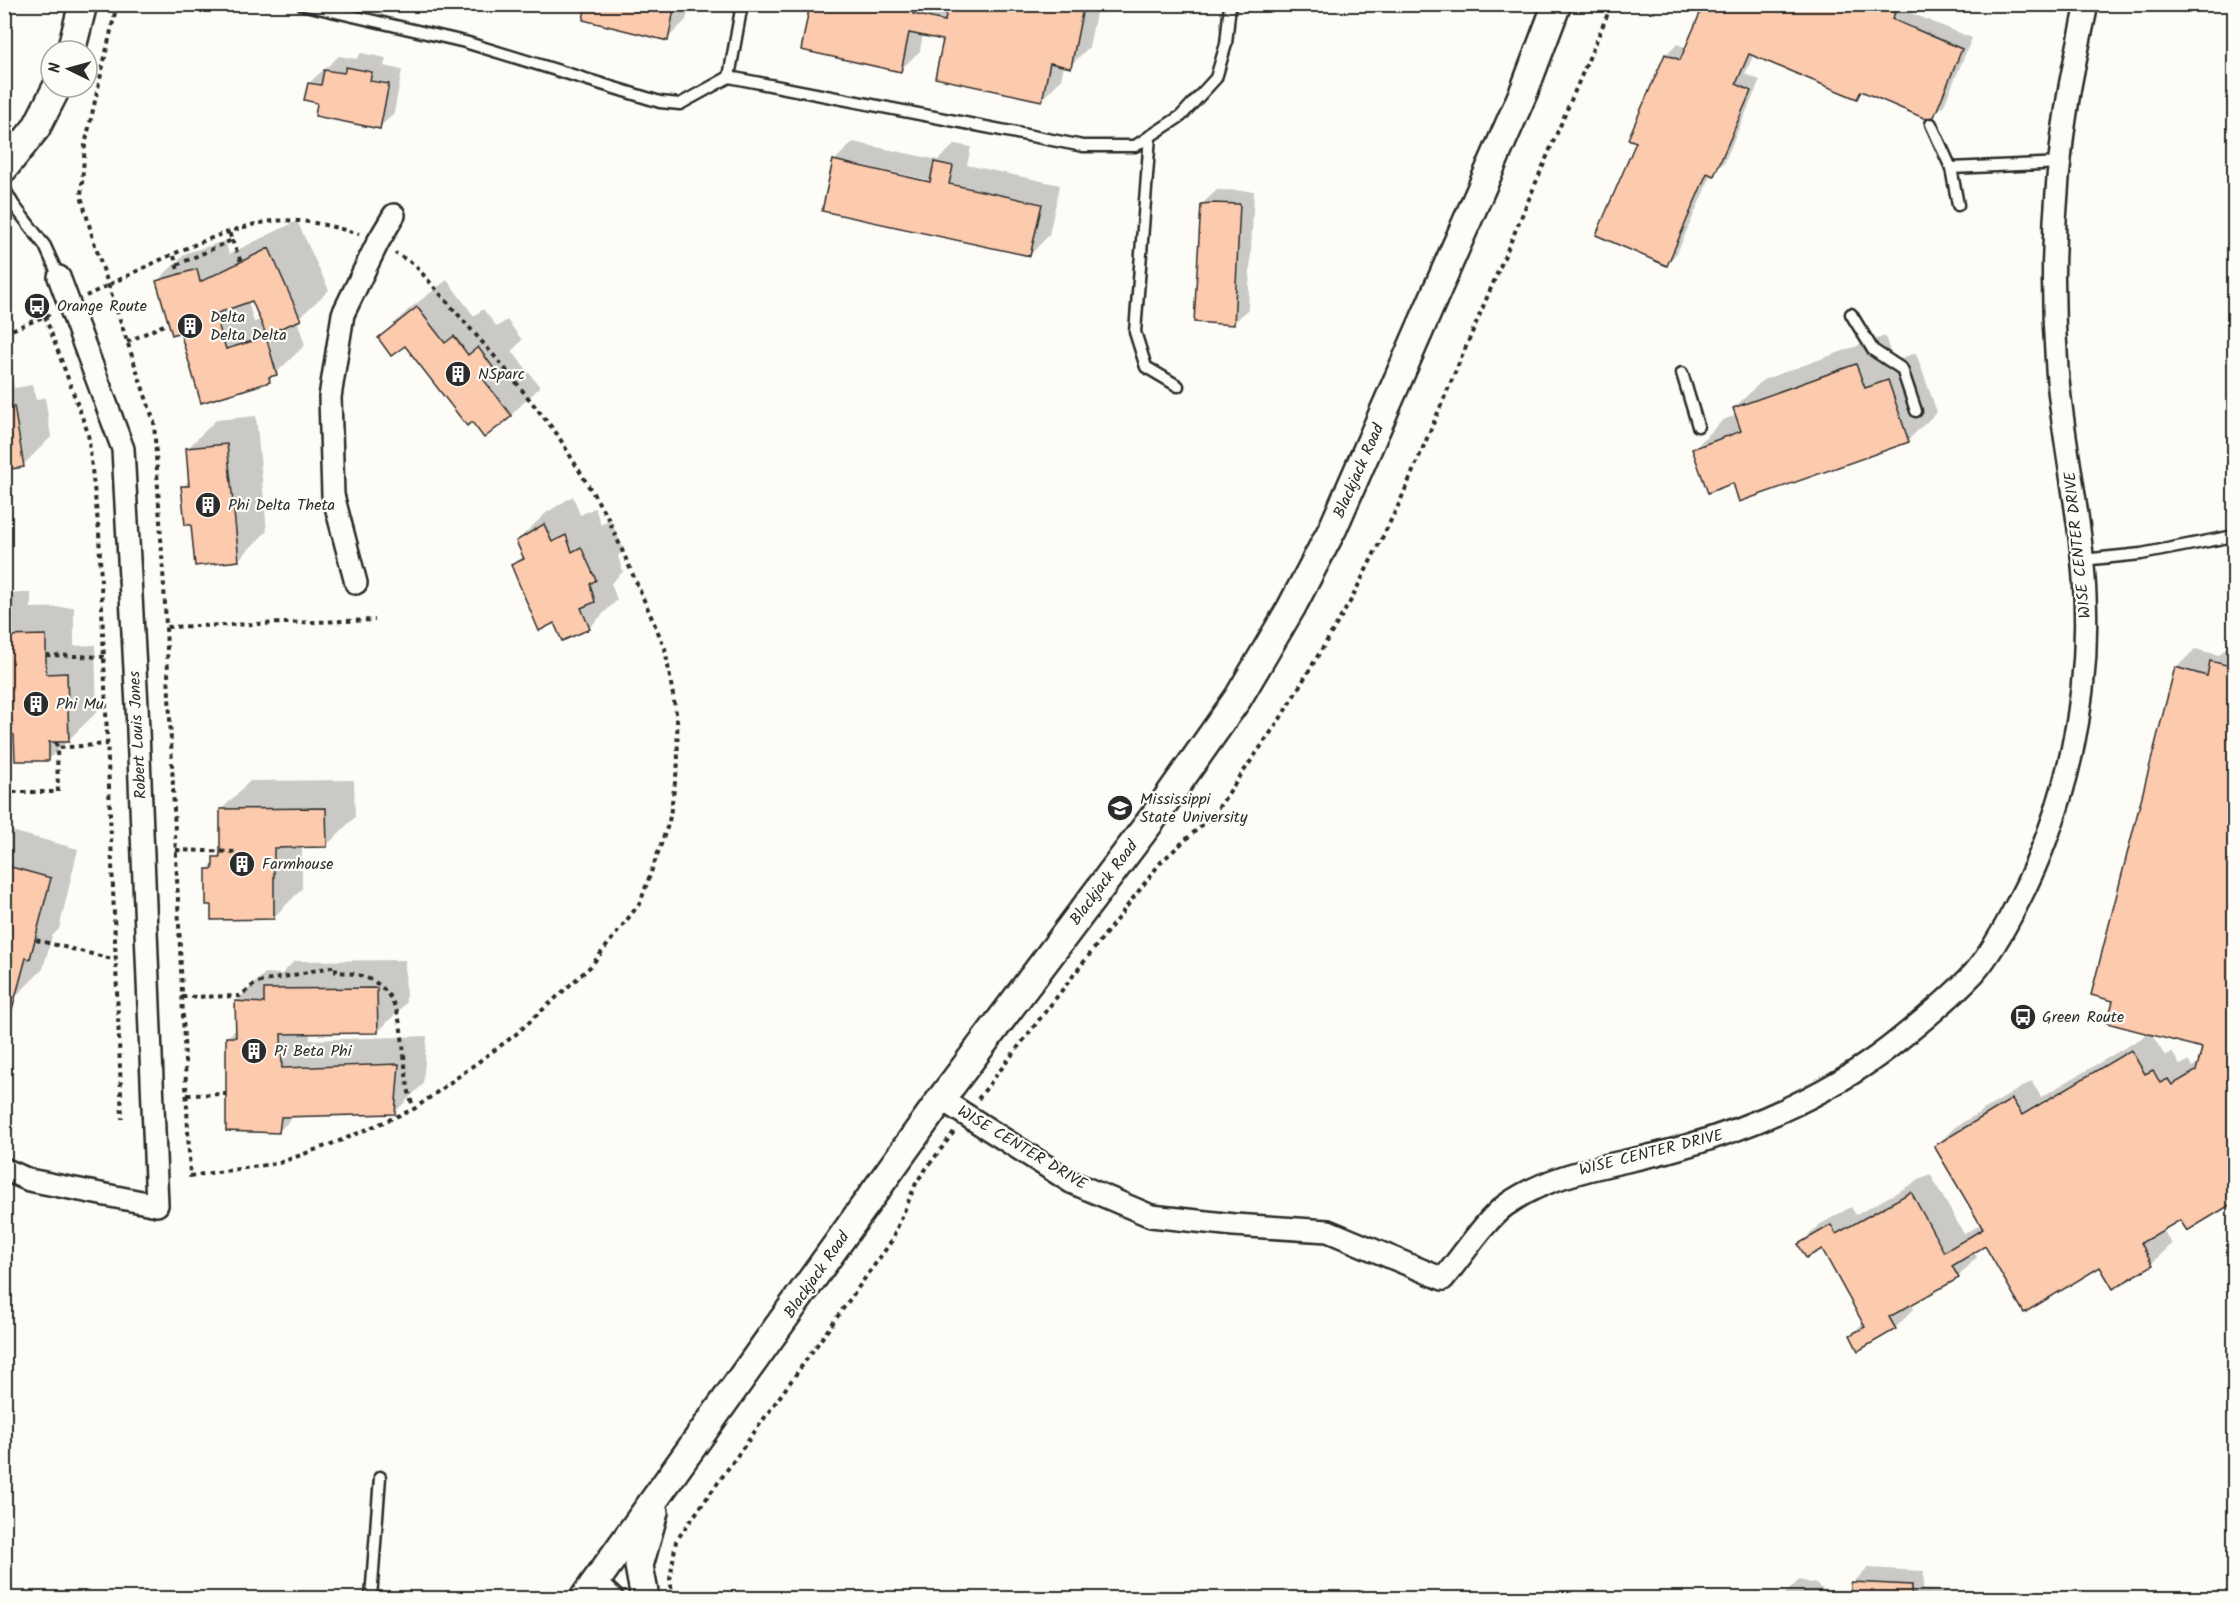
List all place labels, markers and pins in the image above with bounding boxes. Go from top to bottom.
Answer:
bus stop icon: Orange Route [22,291,52,321]
place label: Orange Route [57,294,147,319]
place label: Delta Delta Delta [210,305,287,348]
building icon: Delta Delta Delta [175,311,205,341]
building icon: NSparc [443,359,473,389]
place label: NSparc [478,362,525,387]
building icon: Phi Delta Theta [193,490,223,520]
place label: Phi Delta Theta [228,493,335,518]
building icon: Phi Mu [21,689,51,719]
place label: Phi Mu [56,692,104,717]
place label: Mississippi State University [1140,787,1248,830]
school or university icon: Mississippi State University [1105,793,1135,823]
building icon: Farmhouse [227,849,257,879]
place label: Farmhouse [262,852,333,877]
bus stop icon: Green Route [2008,1002,2038,1032]
place label: Green Route [2042,1005,2124,1030]
building icon: Pi Beta Phi [239,1036,269,1066]
place label: Pi Beta Phi [274,1039,353,1064]

